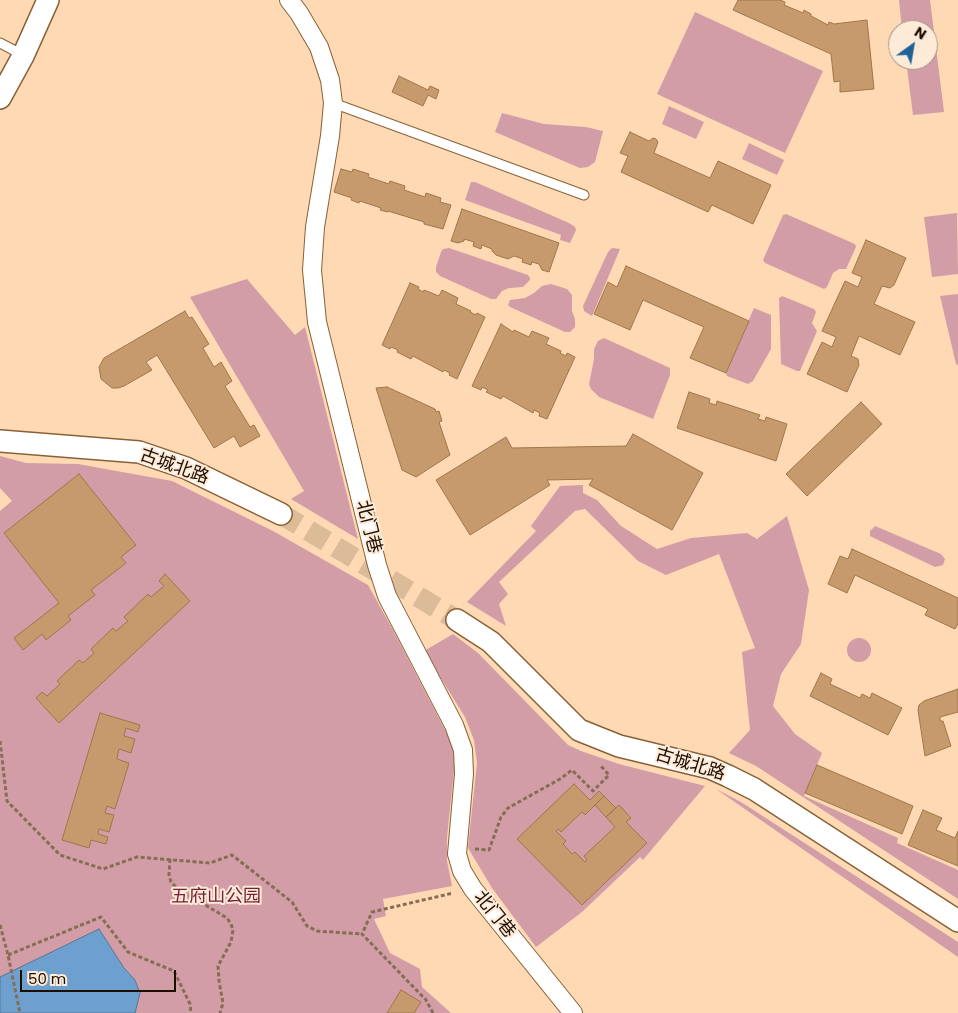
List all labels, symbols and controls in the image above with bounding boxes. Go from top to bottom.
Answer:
north arrow [888,20,938,70]
text: N [911,22,930,44]
street label: 古城北路 [136,445,212,489]
street label: 北门巷 [351,498,385,556]
street label: 古城北路 [652,744,728,786]
park label: 五府山公园 [171,886,261,908]
street label: 北门巷 [469,887,519,943]
scale bar [22,960,179,992]
text: 50 m [28,968,66,989]

